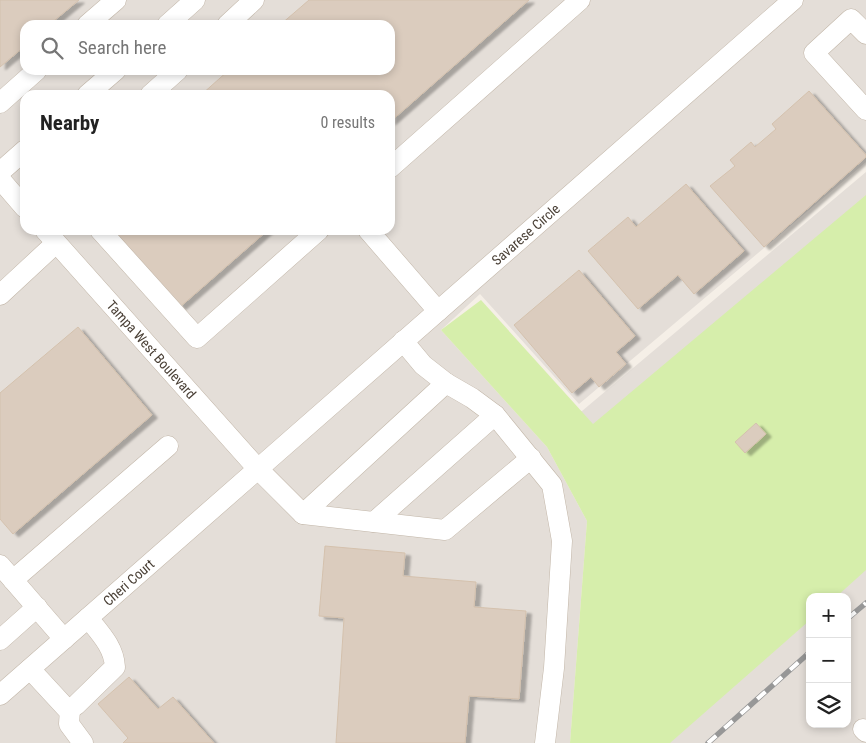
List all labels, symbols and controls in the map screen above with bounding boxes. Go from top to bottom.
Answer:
search box [20,20,395,75]
icon: search [38,34,66,62]
text: Search here [78,36,166,59]
text: Nearby [40,111,99,135]
text: 0 results [320,113,375,132]
street label: Savarese Circle [488,200,563,268]
street label: Tampa West Boulevard [103,297,199,402]
street label: Cheri Court [100,556,157,609]
map controls [806,593,851,728]
button: + [806,593,851,638]
button: − [806,638,851,683]
button: layers [806,683,851,728]

